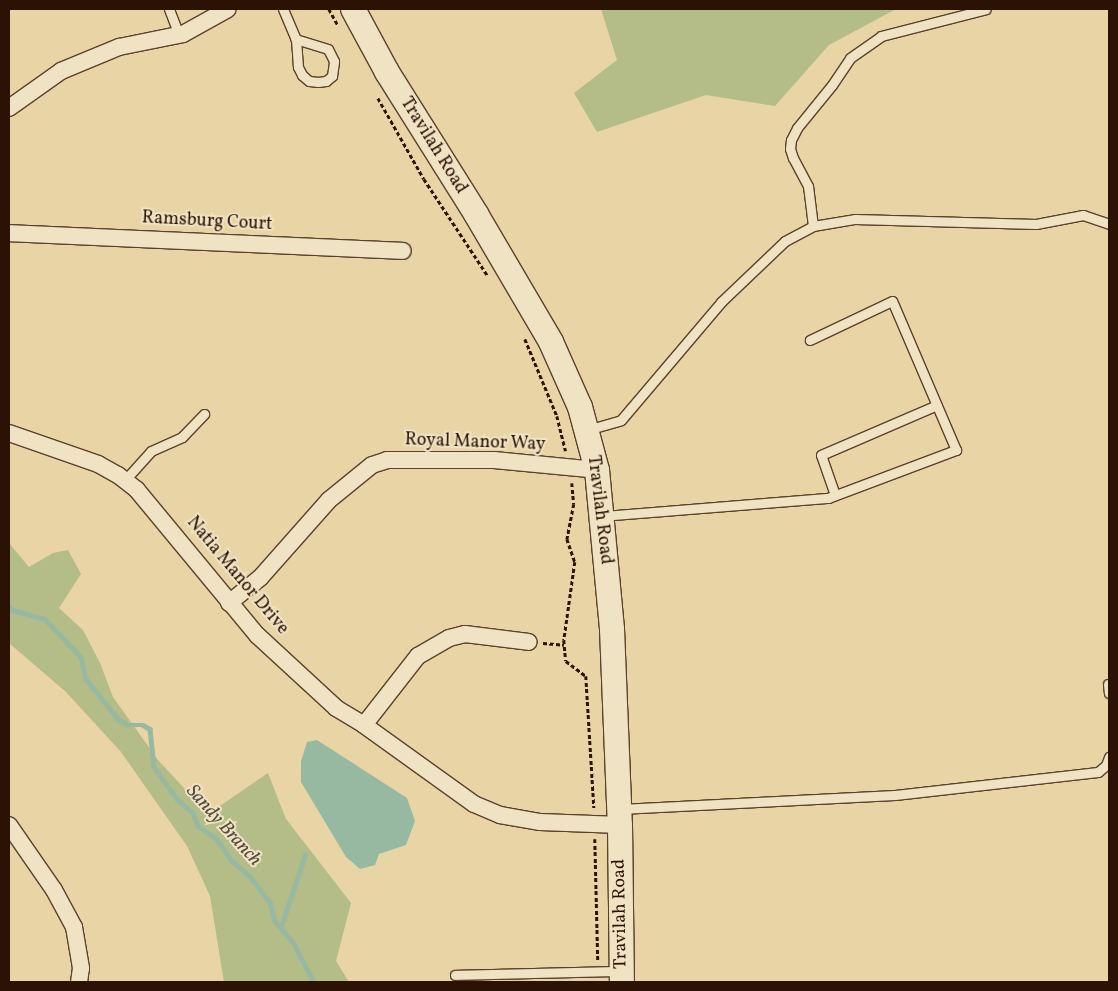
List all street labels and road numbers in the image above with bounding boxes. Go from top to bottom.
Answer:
street label: Travilah Road [395,94,471,198]
street label: Ramsburg Court [141,208,273,236]
street label: Royal Manor Way [404,430,546,456]
street label: Travilah Road [582,454,616,566]
street label: Natia Manor Drive [181,513,293,639]
street label: Travilah Road [609,859,633,969]

